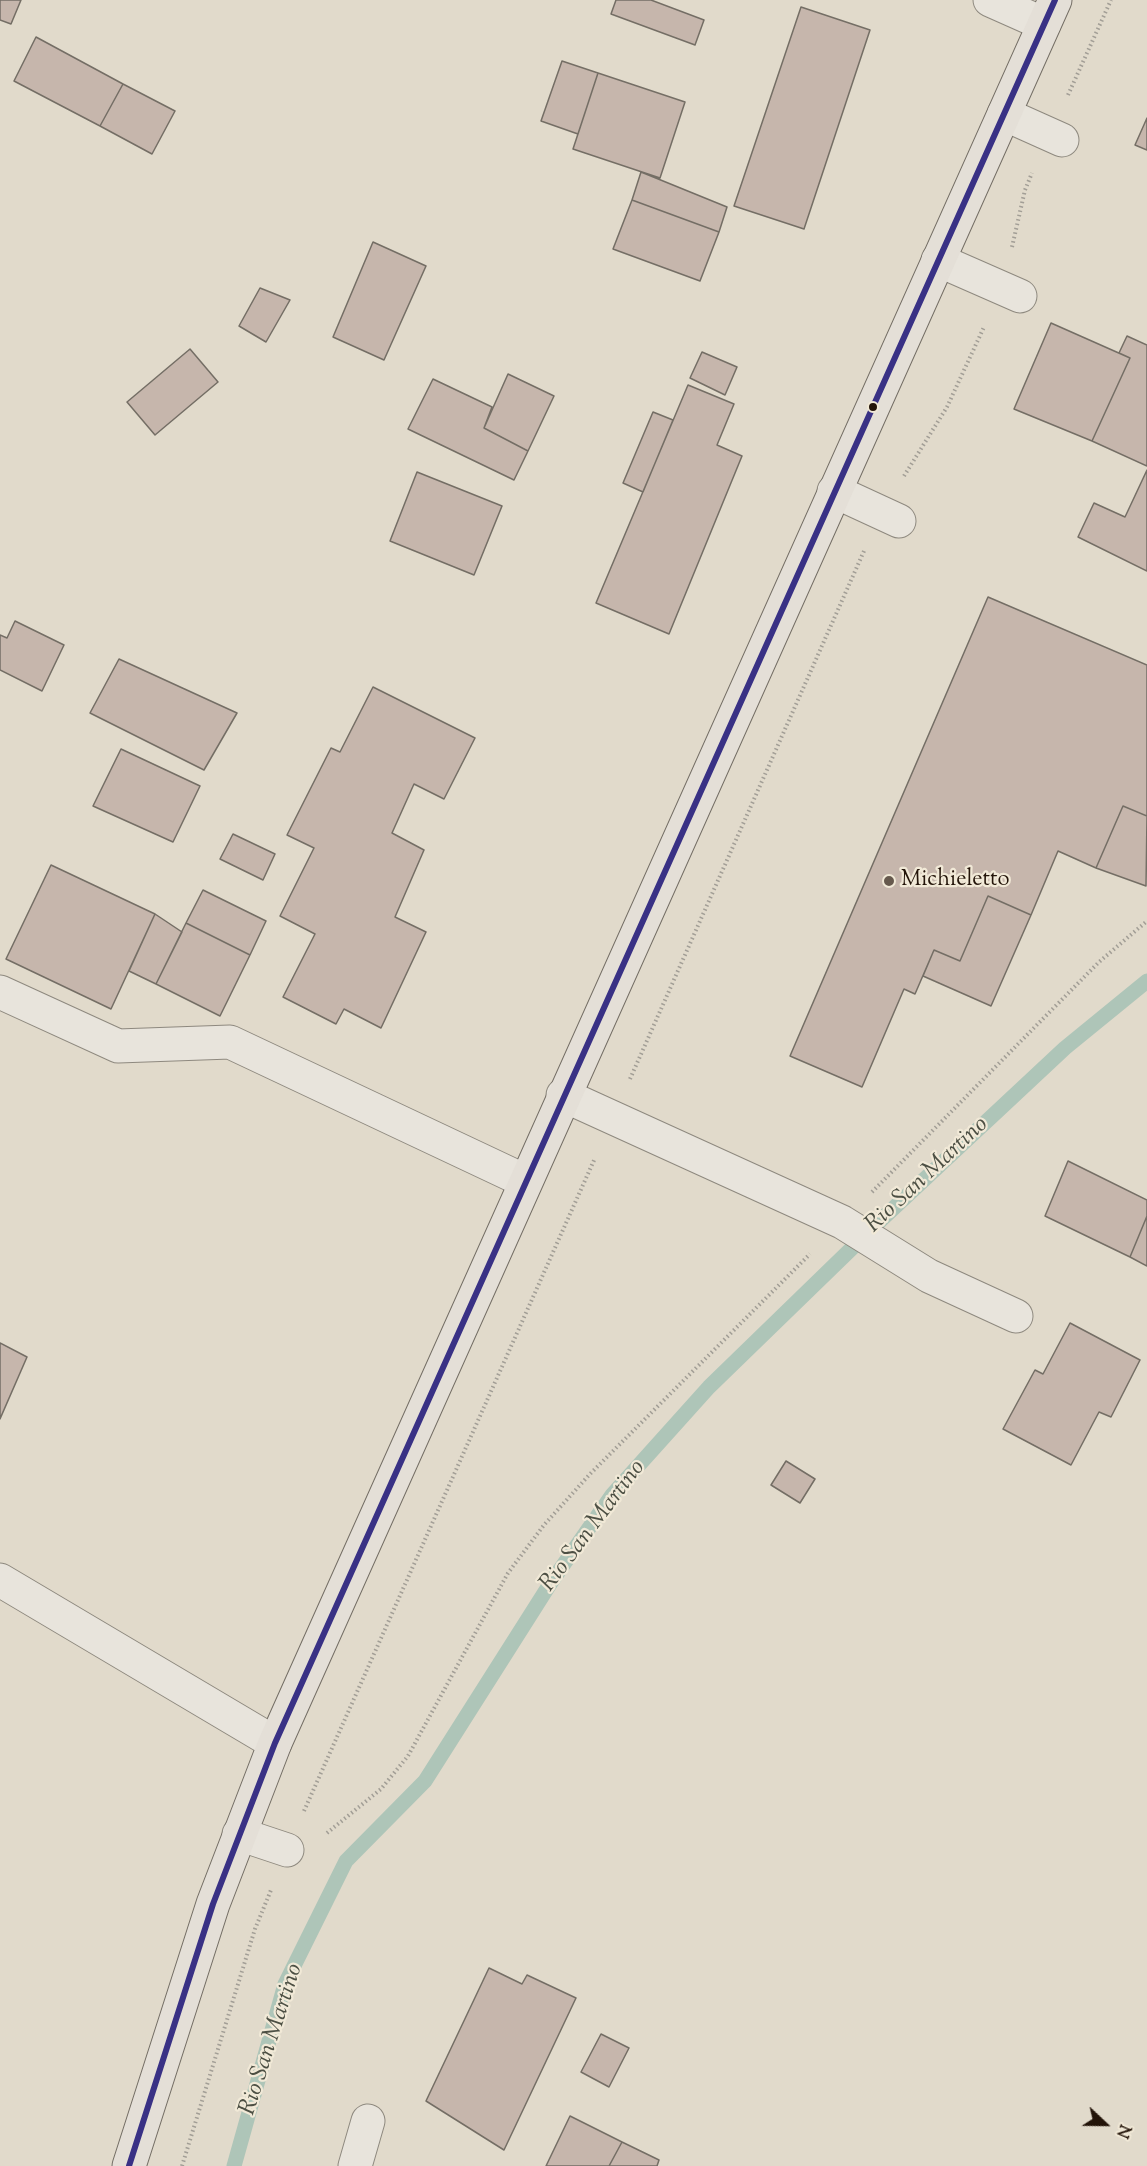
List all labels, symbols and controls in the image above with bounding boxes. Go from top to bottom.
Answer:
unlabelled marker [867,401,879,413]
place label: Michieletto [901,868,1010,894]
marker: Michieletto [882,874,896,888]
water label: Rio San Martino [861,1112,995,1240]
water label: Rio San Martino [535,1455,653,1599]
water label: Rio San Martino [235,1961,311,2119]
north arrow [1075,2094,1135,2154]
text: N [1109,2121,1135,2141]

